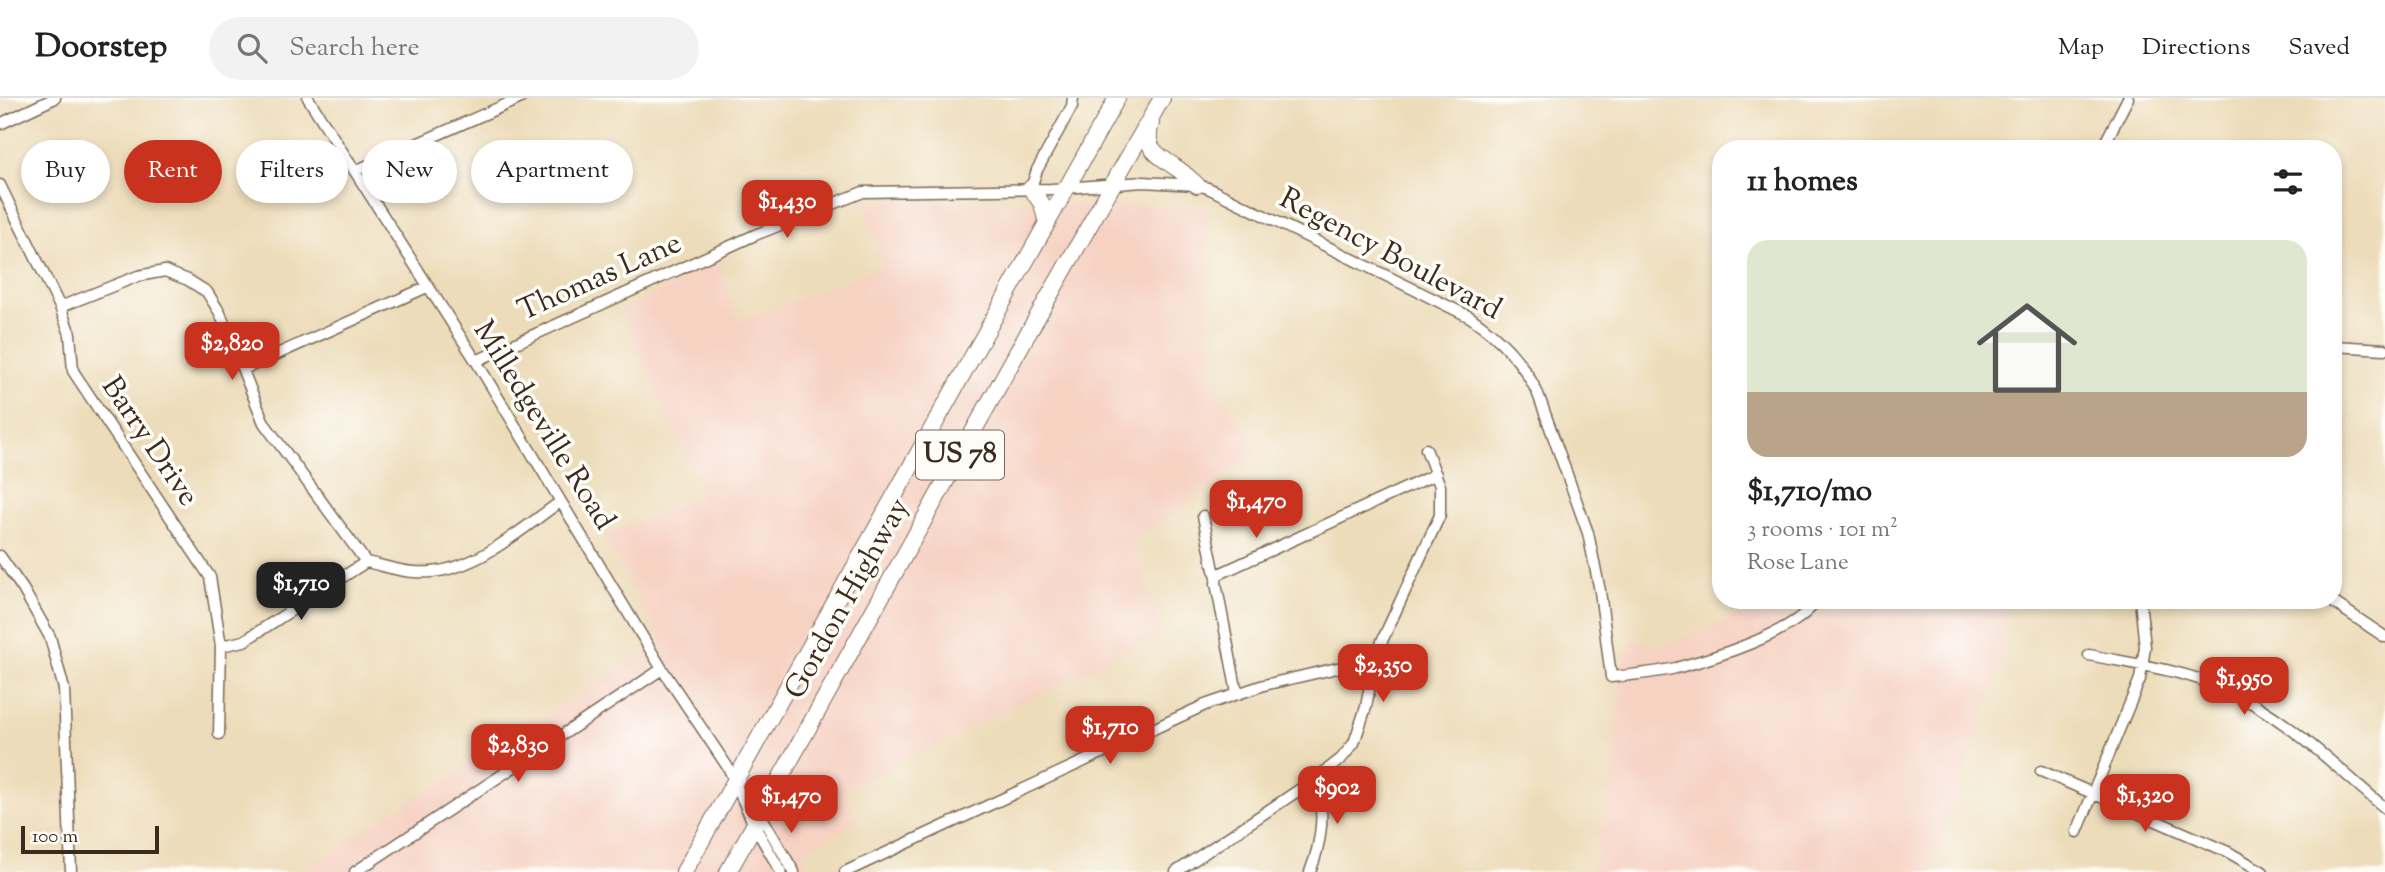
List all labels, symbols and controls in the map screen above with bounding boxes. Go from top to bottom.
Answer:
search box [209,17,699,80]
text: Doorstep [35,24,167,72]
icon: search [233,29,271,67]
text: Search here [289,30,420,67]
text: Map [2058,31,2104,65]
text: Directions [2142,31,2250,65]
text: Saved [2288,31,2350,65]
chip: Buy [21,140,110,203]
chip: Rent [124,140,222,203]
chip: Filters [236,140,348,203]
chip: New [362,140,457,203]
chip: Apartment [471,140,633,203]
text: 11 homes [1747,161,1858,204]
icon: filters [2269,163,2307,201]
street label: Regency Boulevard [1271,178,1509,332]
pin: $1,430 [730,180,844,240]
text: $1,430 [758,186,816,219]
street label: Thomas Lane [511,223,689,333]
icon: home [1964,285,2090,411]
street label: Milledgeville Road [461,313,625,539]
pin: $2,820 [175,322,289,382]
text: $2,820 [201,328,263,361]
street label: Barry Drive [90,368,208,516]
road number: US 78 [916,430,1004,480]
text: $1,710/mo [1747,471,1872,514]
pin: $1,470 [1199,480,1313,540]
text: $1,470 [1226,486,1286,519]
street label: Gordon Highway [775,490,921,707]
text: 3 rooms · 101 m² [1747,514,1898,547]
text: Rose Lane [1747,547,1849,580]
pin: $1,710 [244,562,358,622]
text: $1,710 [272,568,330,601]
pin: $2,350 [1326,644,1440,704]
text: $2,350 [1354,650,1412,683]
pin: $1,950 [2187,658,2301,717]
text: $1,950 [2216,663,2272,696]
pin: $1,710 [1053,706,1167,766]
text: $1,710 [1081,712,1139,745]
pin: $2,830 [461,724,575,784]
text: $2,830 [487,730,549,763]
pin: $902 [1296,766,1378,826]
text: $902 [1314,772,1360,805]
pin: $1,320 [2088,774,2202,834]
pin: $1,470 [734,776,848,835]
text: $1,320 [2116,780,2174,813]
text: $1,470 [761,781,821,814]
scale bar [21,823,159,855]
text: 100 m [32,824,78,851]

